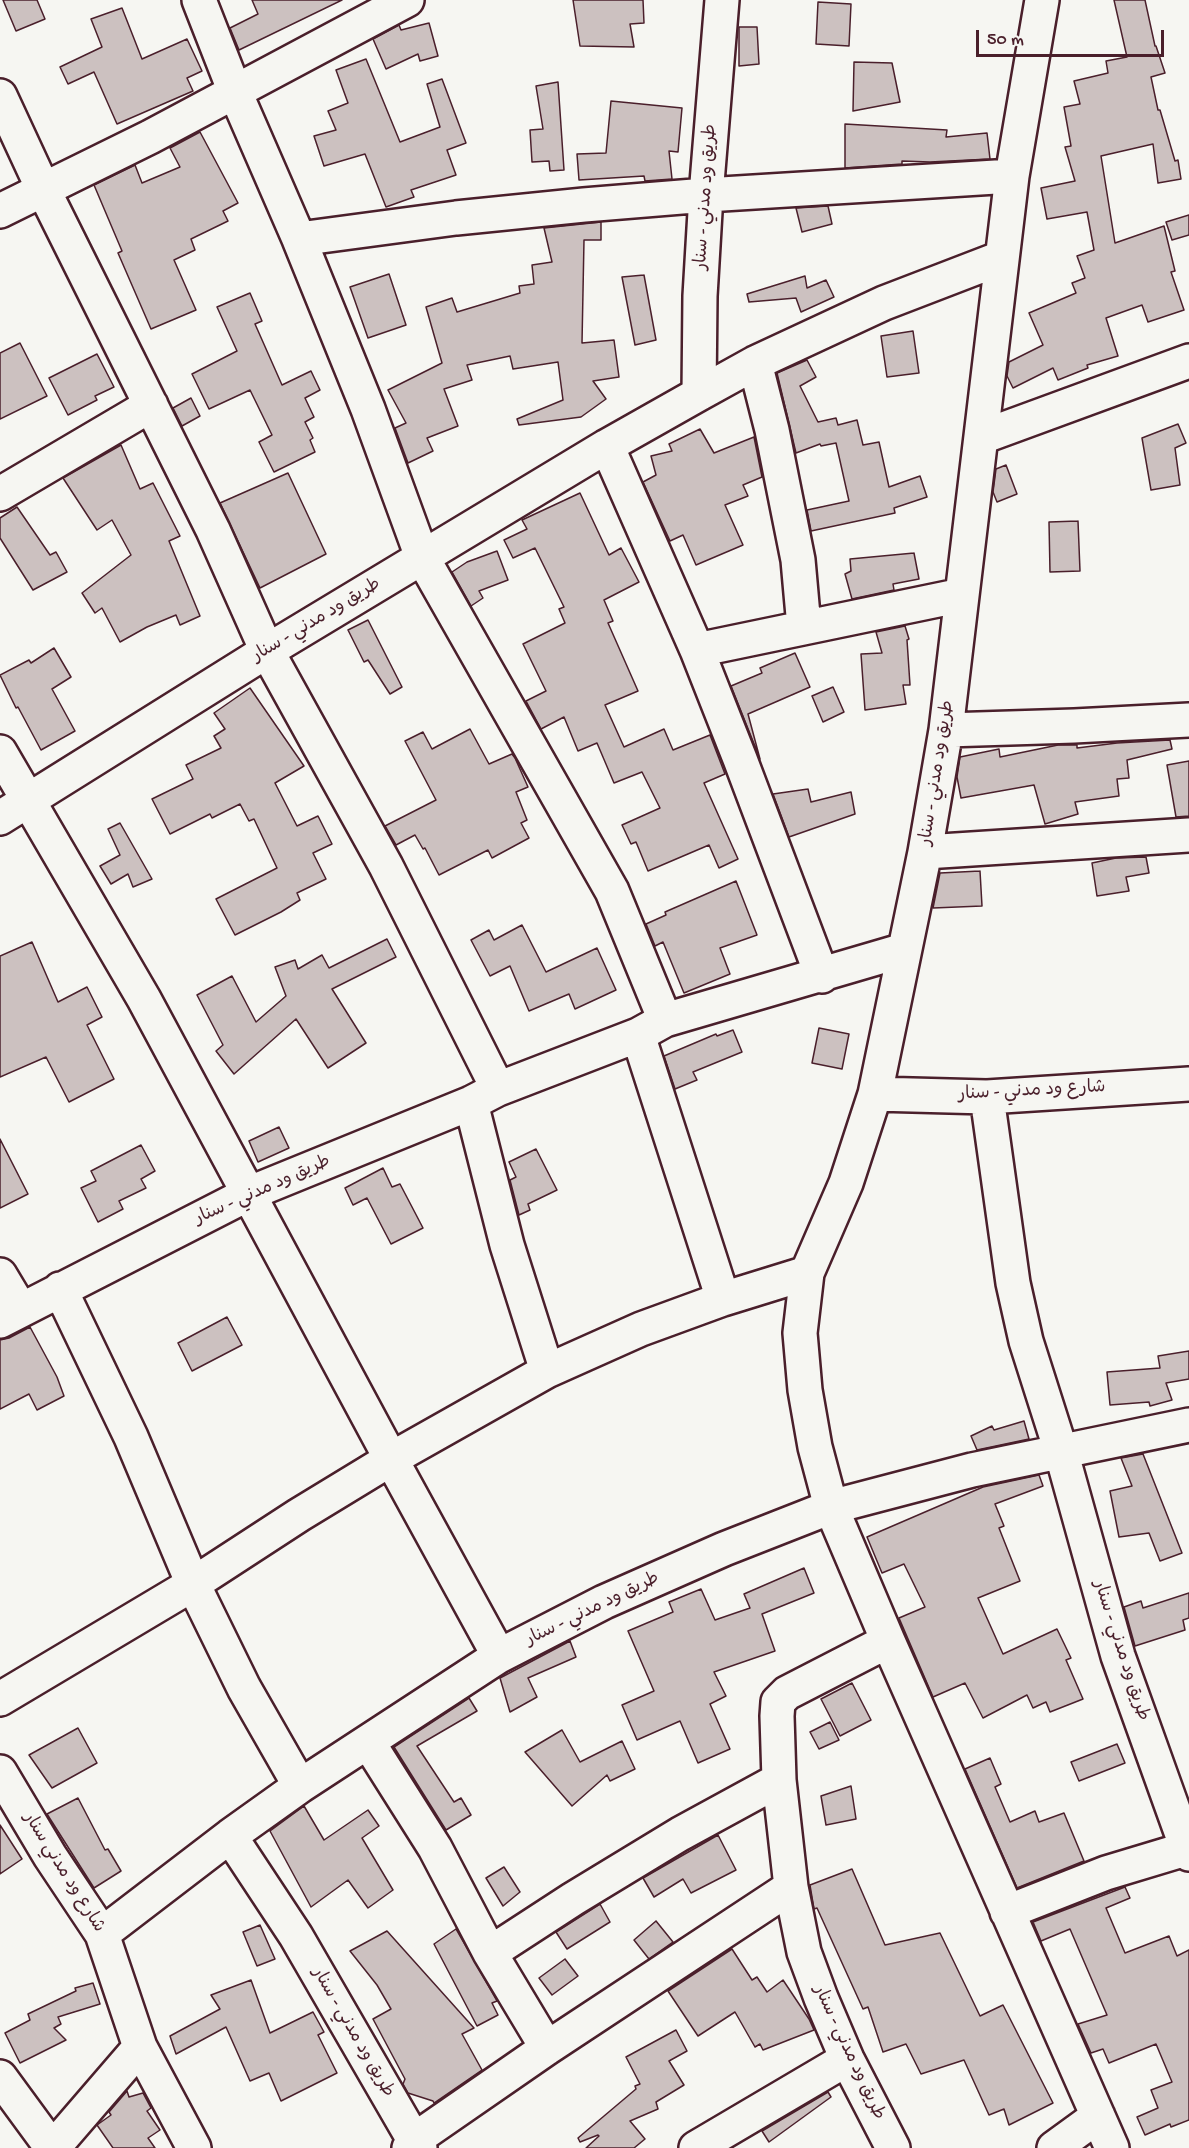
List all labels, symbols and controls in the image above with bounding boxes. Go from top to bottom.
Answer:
scale bar [979,18,1166,56]
text: 50 m [987,30,1024,51]
street label: طريق ود مدني - سنار [691,123,723,271]
street label: طريق ود مدني - سنار [249,574,385,668]
street label: طريق ود مدني - سنار [916,699,960,847]
street label: شارع ود مدني - سنار [958,1077,1106,1107]
street label: طريق ود مدني - سنار [192,1151,334,1231]
street label: طريق ود مدني - سنار [523,1568,663,1652]
street label: طريق ود مدني - سنار [1087,1578,1153,1724]
street label: شارع ود مدني سنار [17,1809,109,1937]
street label: طريق ود مدني - سنار [306,1964,398,2102]
street label: طريق ود مدني - سنار [807,1982,889,2124]

